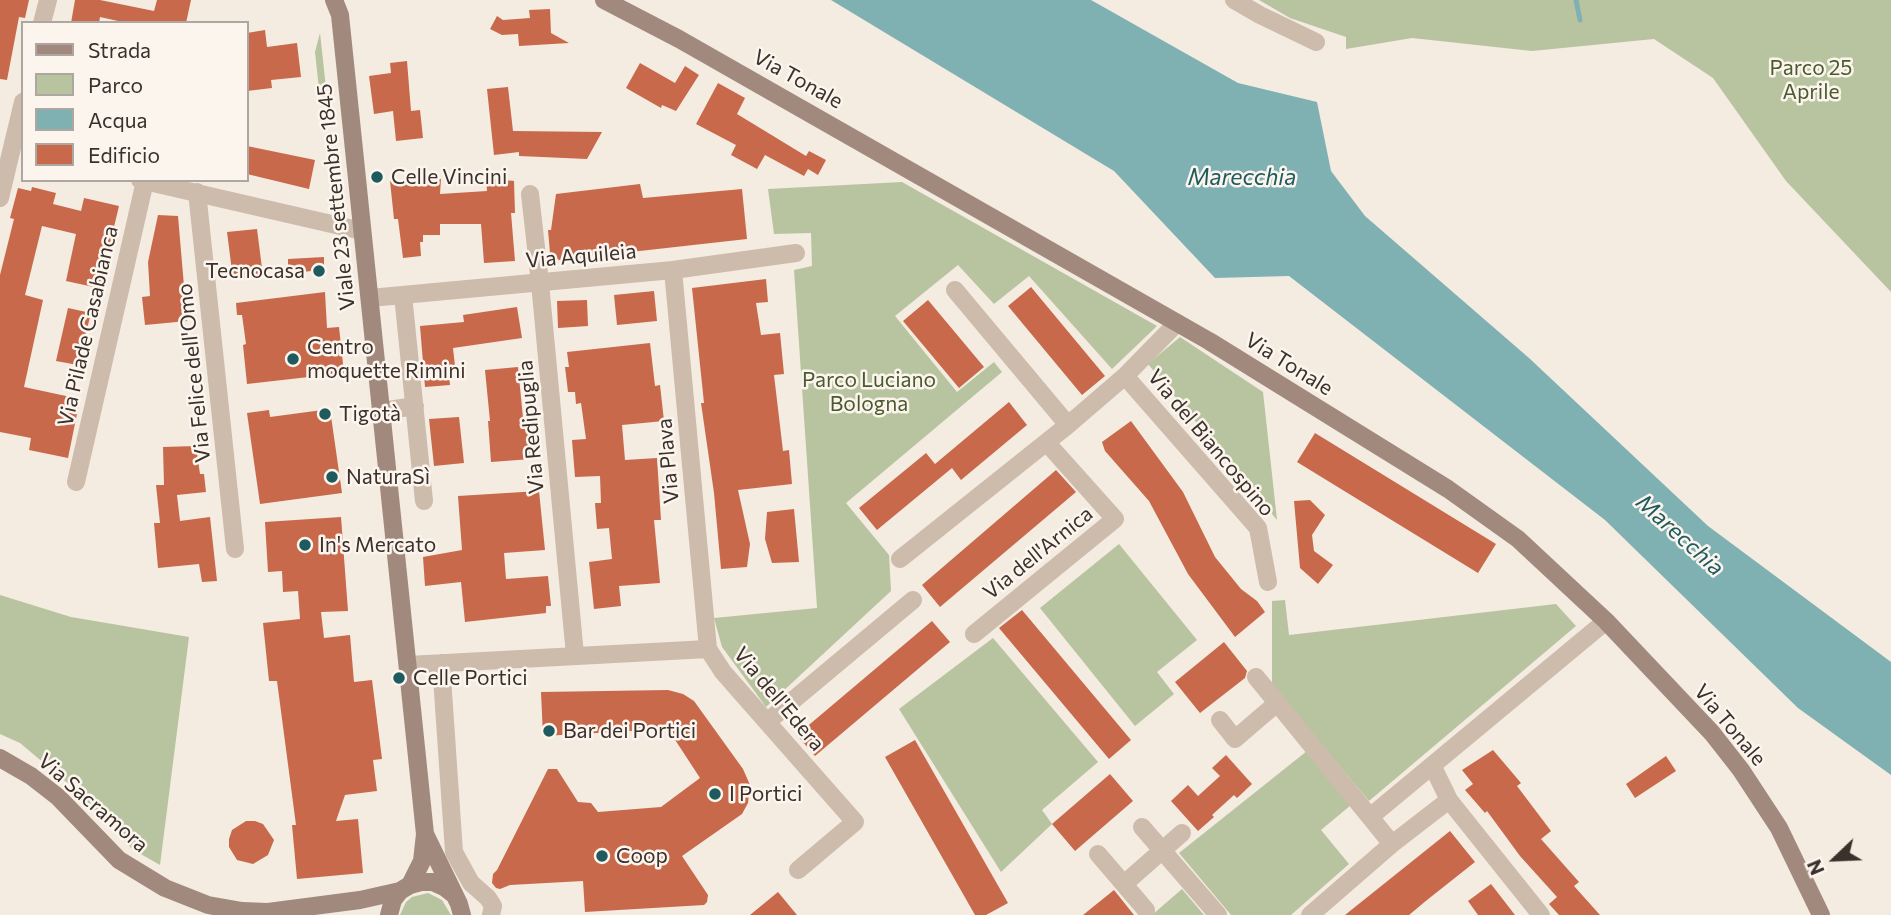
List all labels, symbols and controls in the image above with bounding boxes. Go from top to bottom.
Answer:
legend [21,21,248,182]
text: Strada [88,37,151,62]
street label: Via Tonale [749,44,847,114]
park label: Parco 25 Aprile [1770,55,1852,105]
text: Parco [88,72,143,97]
street label: Viale 23 settembre 1845 [312,82,360,312]
text: Acqua [88,107,147,132]
text: Edificio [88,142,160,167]
water label: Marecchia [1188,163,1296,191]
place label: Celle Vincini [391,164,507,190]
marker: Celle Vincini [369,169,385,185]
street label: Via Pilade Casabianca [53,223,123,429]
street label: Via Aquileia [525,239,637,273]
place label: Tecnocasa [205,258,305,284]
marker: Tecnocasa [311,263,327,279]
street label: Via Felice dell'Omo [172,282,216,464]
street label: Via Tonale [1241,327,1337,401]
place label: Centro moquette Rimini [307,334,466,384]
marker: Centro moquette Rimini [285,351,301,367]
street label: Via Redipuglia [513,359,549,495]
street label: Via del Biancospino [1142,364,1280,522]
park label: Parco Luciano Bologna [802,367,936,417]
place label: Tigotà [339,401,401,427]
marker: Tigotà [317,406,333,422]
street label: Via Plava [652,417,684,505]
place label: NaturaSì [346,464,430,490]
marker: NaturaSì [324,469,340,485]
water label: Marecchia [1630,488,1730,582]
street label: Via dell'Arnica [978,501,1098,605]
place label: In's Mercato [319,532,436,558]
marker: In's Mercato [297,537,313,553]
street label: Via dell'Edera [728,642,830,756]
place label: Celle Portici [413,665,528,691]
marker: Celle Portici [391,670,407,686]
street label: Via Tonale [1689,679,1771,771]
place label: Bar dei Portici [563,718,696,744]
marker: Bar dei Portici [541,723,557,739]
street label: Via Sacramora [33,748,153,858]
place label: I Portici [729,781,802,807]
marker: I Portici [707,786,723,802]
north arrow [1800,824,1870,894]
place label: Coop [616,843,668,869]
marker: Coop [594,848,610,864]
text: N [1802,856,1829,878]

